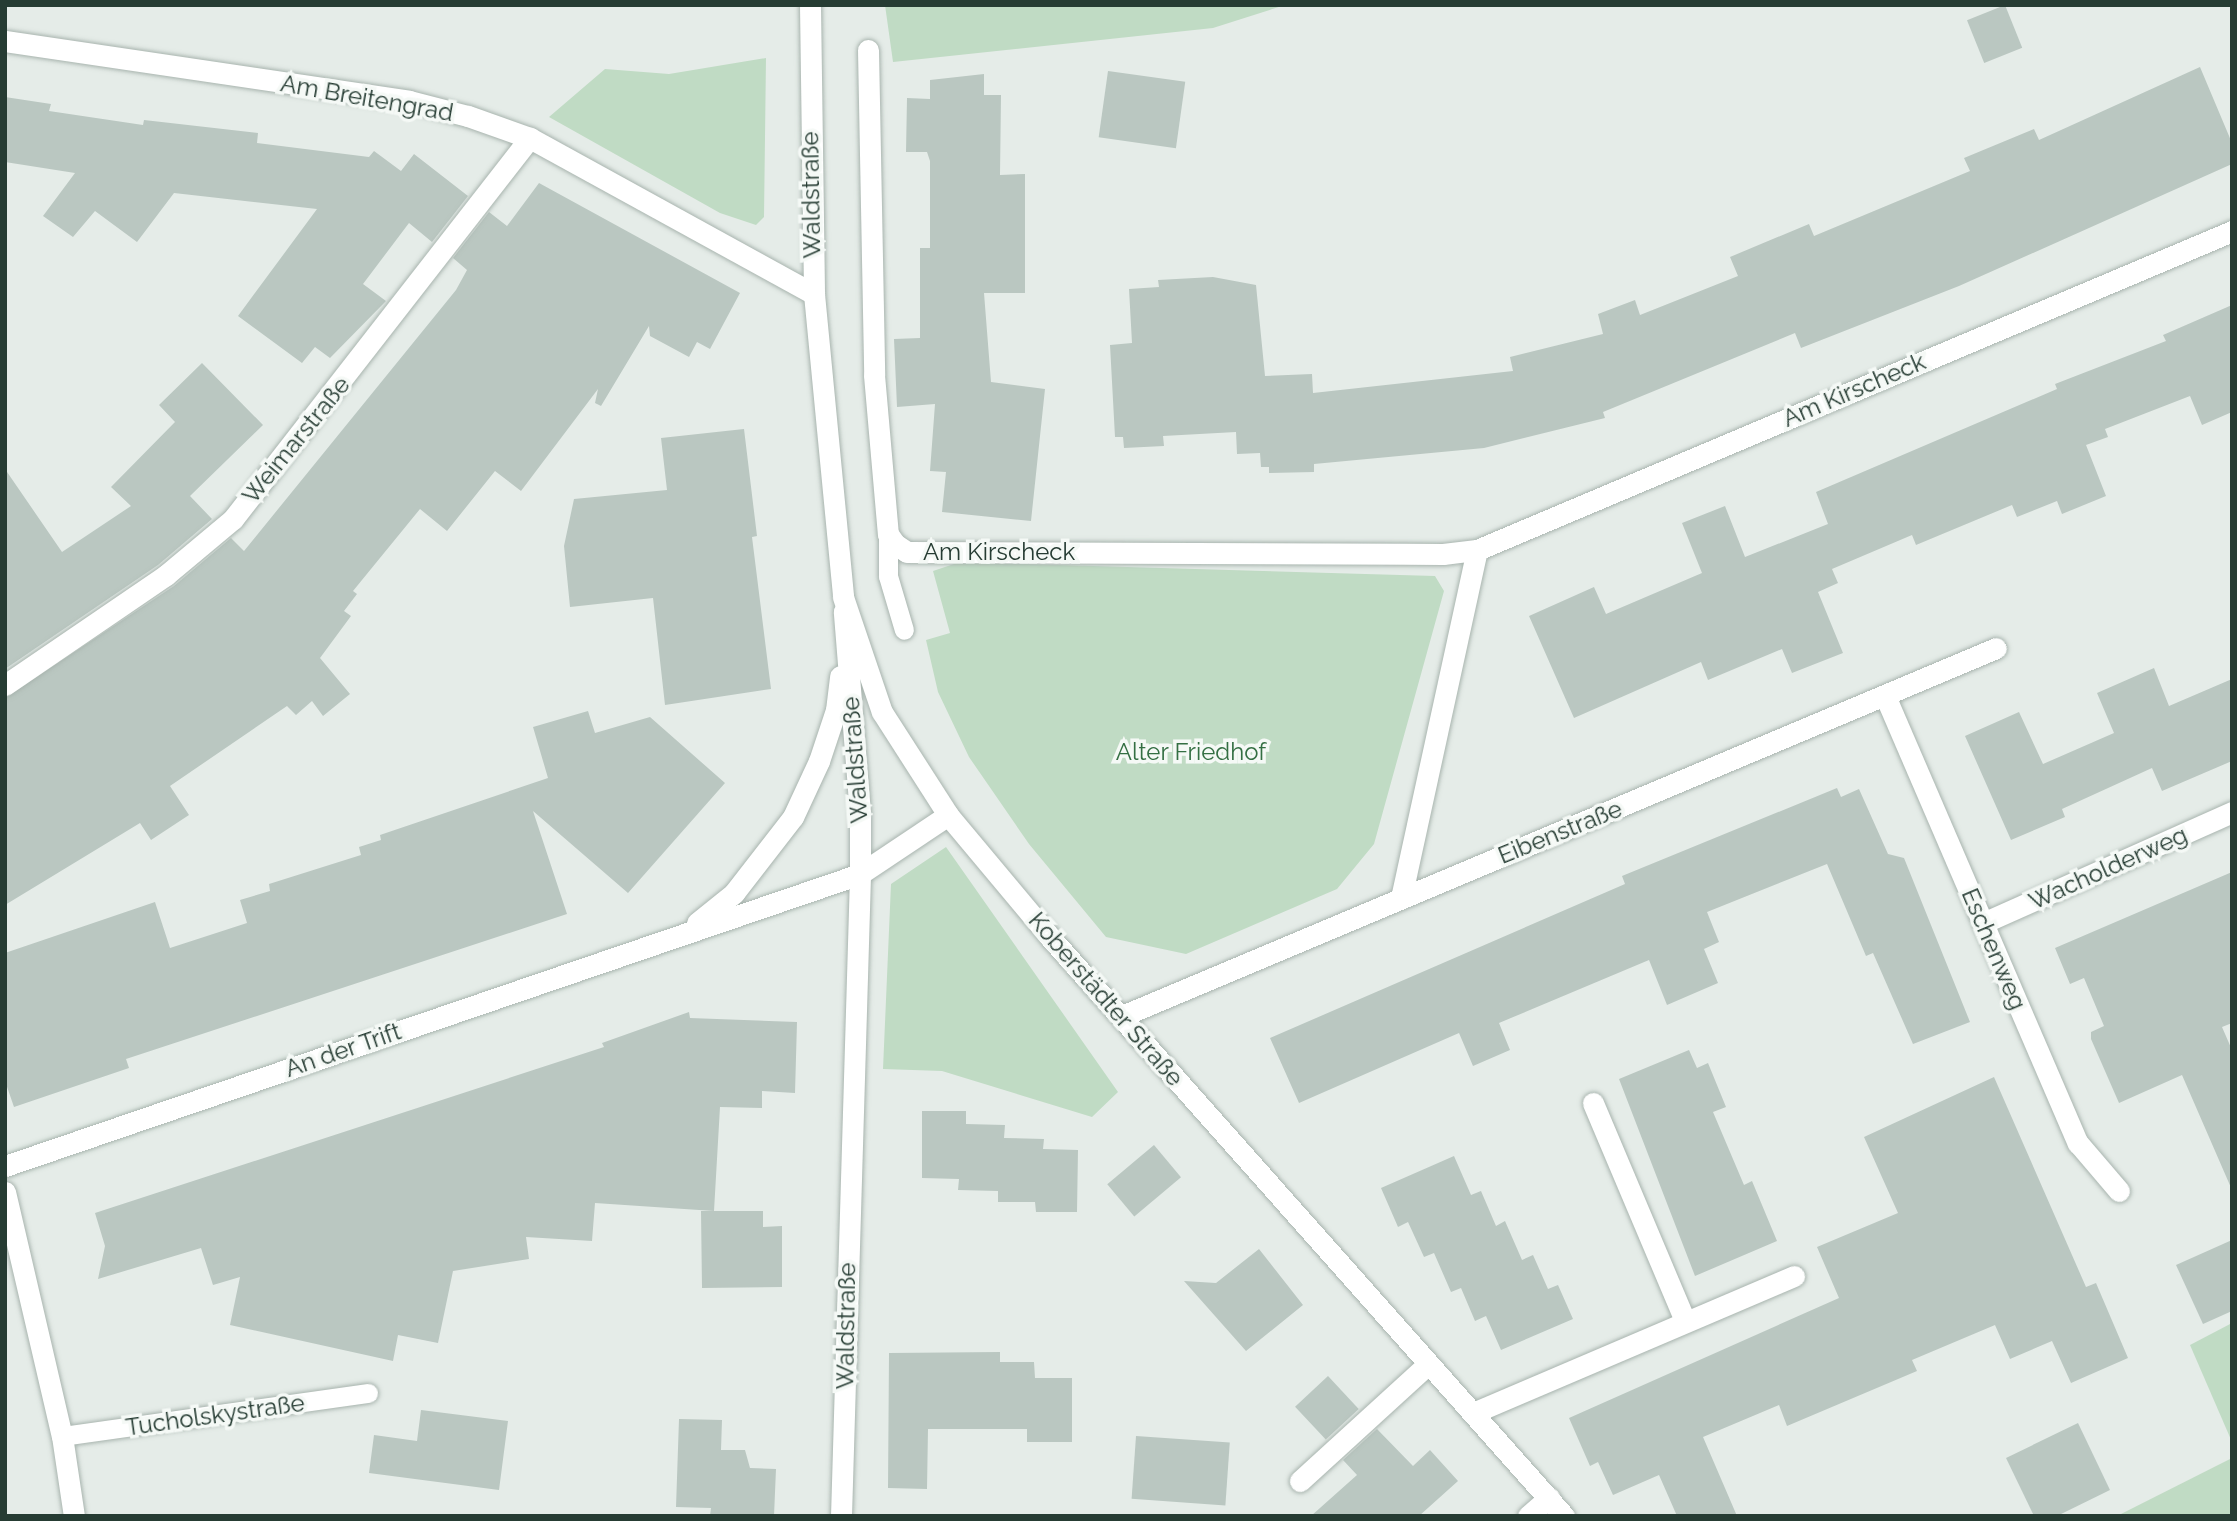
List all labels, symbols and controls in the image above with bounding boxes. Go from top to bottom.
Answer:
street label: Am Breitengrad [278,69,456,127]
street label: Waldstraße [795,131,827,259]
street label: Am Kirscheck [1778,347,1930,433]
street label: Weimarstraße [236,371,356,509]
street label: Am Kirscheck [923,538,1075,566]
street label: Waldstraße [836,696,874,824]
park label: Alter Friedhof [1115,738,1267,766]
street label: Eibenstraße [1494,794,1626,870]
street label: Wacholderweg [2024,820,2192,916]
street label: Eschenweg [1956,884,2032,1014]
street label: Koberstädter Straße [1022,906,1190,1092]
street label: An der Trift [281,1017,405,1083]
street label: Waldstraße [830,1262,862,1390]
street label: Tucholskystraße [124,1388,306,1442]

